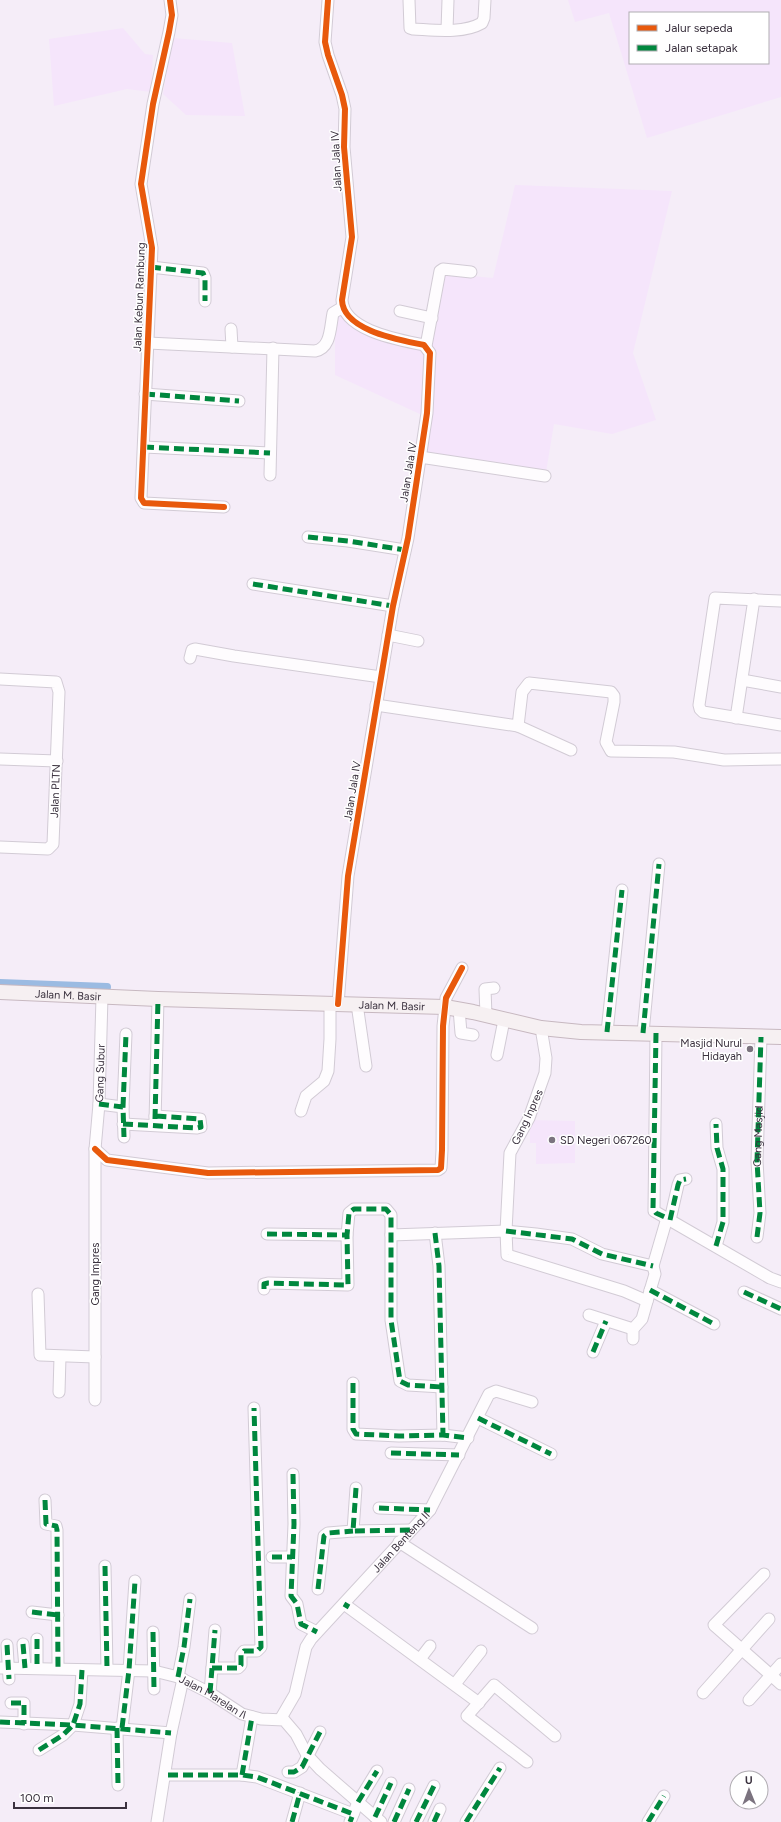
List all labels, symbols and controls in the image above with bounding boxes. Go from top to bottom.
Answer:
legend [629,12,769,64]
text: Jalur sepeda [665,21,733,35]
text: Jalan setapak [665,41,738,55]
street label: Jalan Jala IV [328,130,345,192]
street label: Jalan Kebun Rambung [131,242,148,352]
street label: Jalan Jala IV [397,441,420,503]
street label: Jalan Jala IV [341,760,364,822]
street label: Jalan PLTN [48,764,63,818]
street label: Jalan M. Basir [34,988,102,1003]
street label: Jalan M. Basir [358,999,425,1013]
place label: Masjid Nurul Hidayah [680,1037,742,1063]
street label: Gang Subur [93,1043,108,1103]
marker: Masjid Nurul Hidayah [745,1044,755,1054]
street label: Gang Inpres [509,1087,546,1147]
street label: Gang Masjid [751,1105,766,1167]
place label: SD Negeri 067260 [560,1134,652,1147]
marker: SD Negeri 067260 [547,1135,557,1145]
street label: Gang Impres [89,1243,102,1305]
street label: Jalan Benteng II [370,1509,433,1575]
street label: Jalan Marelan II [177,1673,247,1722]
north arrow [729,1770,769,1810]
text: U [745,1774,753,1787]
scale bar [14,1784,126,1810]
text: 100 m [20,1791,54,1805]

